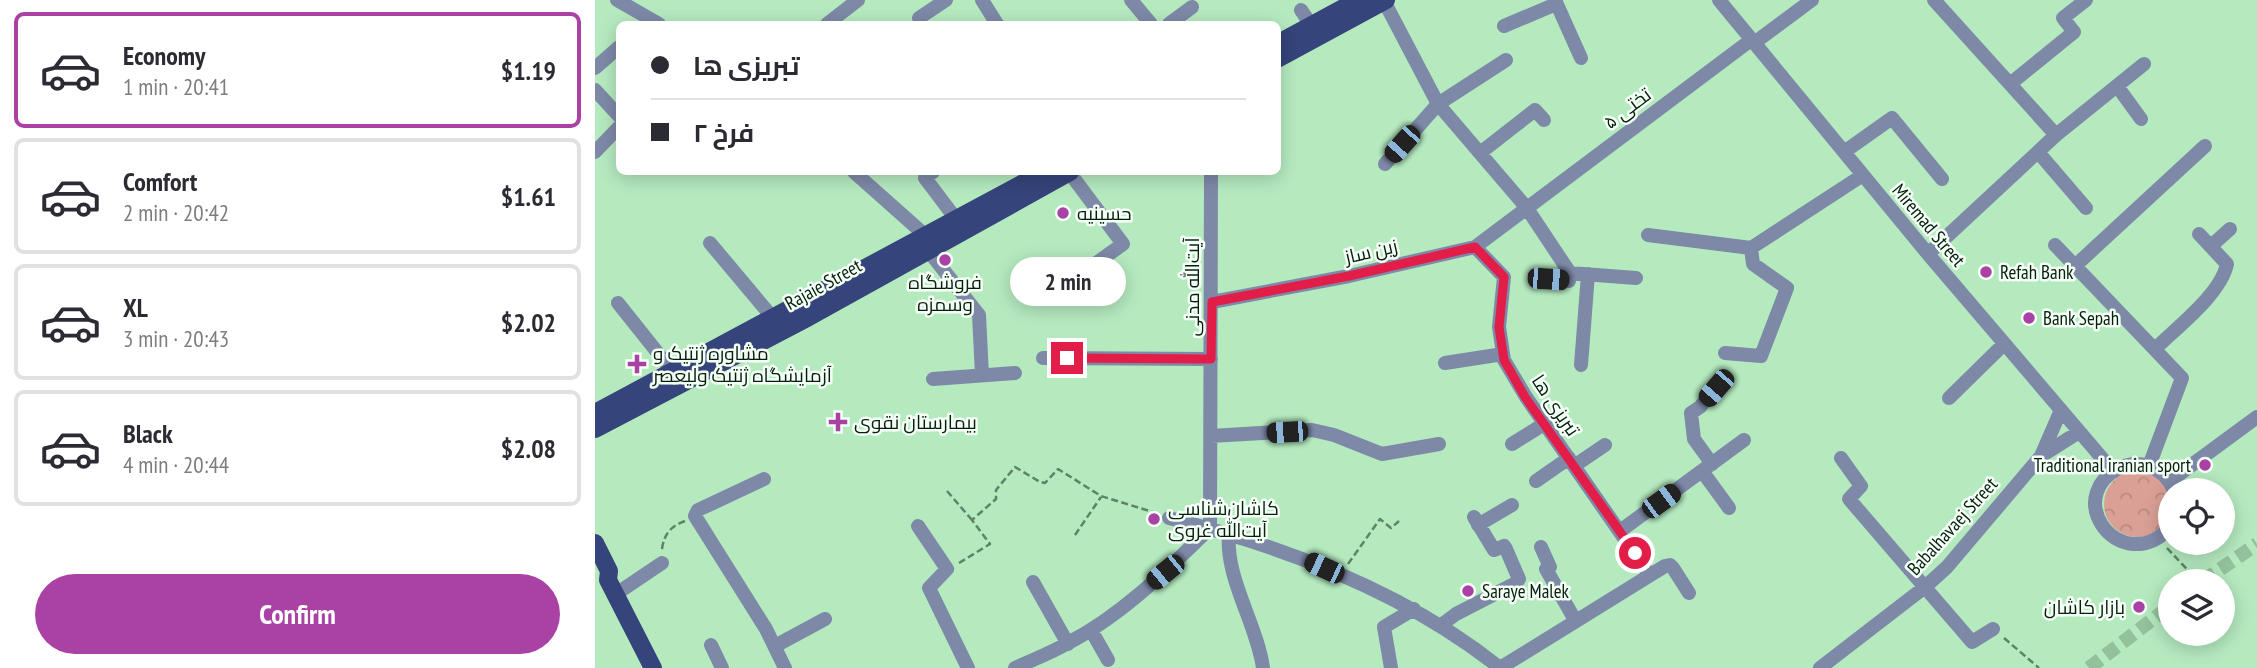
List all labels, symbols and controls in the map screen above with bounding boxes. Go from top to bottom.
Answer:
icon: car [39,39,102,102]
text: Economy [123,39,205,72]
text: تبریزی ها [693,49,799,82]
text: $1.19 [501,54,556,87]
text: 1 min · 20:41 [123,72,229,101]
street label: تختی ۵ [1598,82,1656,134]
text: فرخ ۲ [693,116,754,149]
car [1381,121,1424,167]
icon: car [39,165,102,228]
text: Comfort [123,165,197,198]
street label: Miremad Street [1887,179,1971,272]
text: $1.61 [501,180,556,213]
text: 2 min · 20:42 [123,198,229,227]
place label: حسینیه [1077,201,1132,225]
marker: حسینیه [1055,205,1071,221]
street label: زین ساز [1341,233,1400,269]
street label: آیت‌الله مدنی [1180,237,1204,337]
marker: فروشگاه وسمزه [937,252,953,268]
street label: Rajaie Street [781,253,866,315]
callout: 2 min [1009,256,1125,306]
place label: Refah Bank [2000,260,2074,284]
marker: Refah Bank [1978,264,1994,280]
text: 2 min [1045,267,1091,296]
car [1527,267,1570,291]
place label: فروشگاه وسمزه [908,270,982,316]
icon: car [39,291,102,354]
text: XL [123,291,148,324]
text: $2.02 [501,306,556,339]
place label: Bank Sepah [2043,306,2119,330]
marker: Bank Sepah [2021,310,2037,326]
text: 3 min · 20:43 [123,324,229,353]
place label: مشاوره ژنتیک و آزمایشگاه ژنتیک ولیعصر [652,341,832,387]
route end [1051,342,1083,374]
marker: مشاوره ژنتیک و آزمایشگاه ژنتیک ولیعصر [627,354,647,374]
car [1695,365,1738,411]
street label: تبریزی ها [1527,370,1585,440]
place label: بیمارستان نقوی [854,410,977,434]
marker: بیمارستان نقوی [828,412,848,432]
icon: car [39,417,102,480]
text: Black [123,417,173,450]
car [1266,420,1309,444]
text: $2.08 [501,432,556,465]
text: 4 min · 20:44 [123,450,229,479]
place label: Traditional iranian sport [2034,453,2192,477]
marker: Traditional iranian sport [2197,457,2213,473]
street label: Babalhavaej Street [1902,472,2003,580]
map controls [2158,478,2235,646]
button: locate [2158,478,2235,555]
car [1638,480,1685,522]
place label: کاشان‌شناسی آیت‌الله غروی [1168,496,1279,542]
marker: کاشان‌شناسی آیت‌الله غروی [1146,511,1162,527]
route start [1619,537,1651,569]
car [1301,550,1348,586]
car [1143,551,1188,593]
button: layers [2158,569,2235,646]
button: Confirm [35,574,560,654]
place label: Saraye Malek [1482,579,1570,603]
marker: Saraye Malek [1460,583,1476,599]
place label: بازار کاشان [2044,595,2125,619]
marker: بازار کاشان [2131,599,2147,615]

